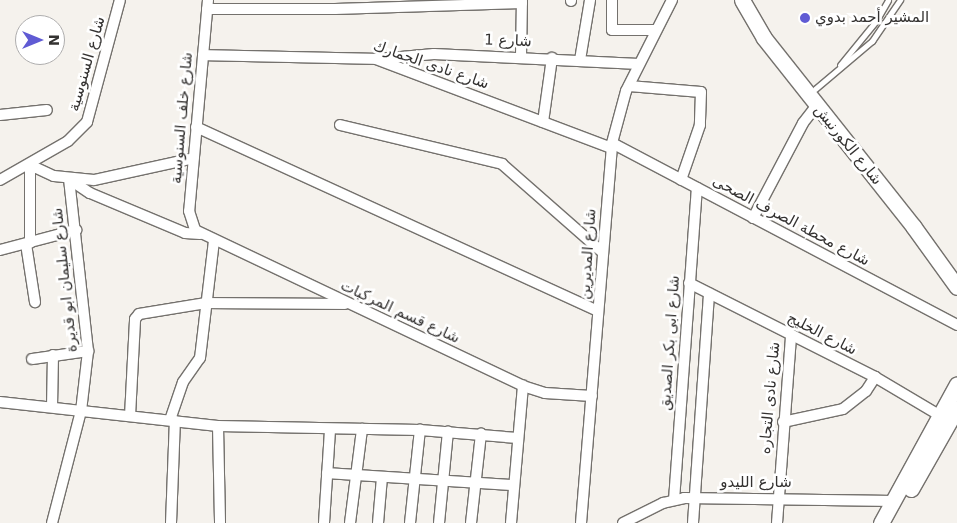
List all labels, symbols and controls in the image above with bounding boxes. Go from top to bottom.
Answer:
place label: المشير أحمد بدوي [815,9,929,27]
marker: المشير أحمد بدوي [799,12,811,24]
north arrow [15,15,65,65]
street label: شارع السنوسية [65,15,109,113]
street label: شارع 1 [484,31,532,51]
text: N [46,34,62,46]
street label: شارع نادى الجمارك [371,37,491,93]
street label: شارع خلف السنوسية [167,51,197,185]
street label: شارع الكورنيش [810,101,886,189]
street label: شارع محطة الصرف الصحى [709,172,873,270]
street label: شارع سليمان ابو قديرة [48,207,82,353]
street label: شارع المديرين [576,208,600,300]
street label: شارع ابى بكر الصديق [656,275,684,411]
street label: شارع قسم المركبات [338,276,462,348]
street label: شارع الخليج [784,309,860,359]
street label: شارع نادى التجاره [756,341,784,455]
street label: شارع الليدو [720,474,792,492]

